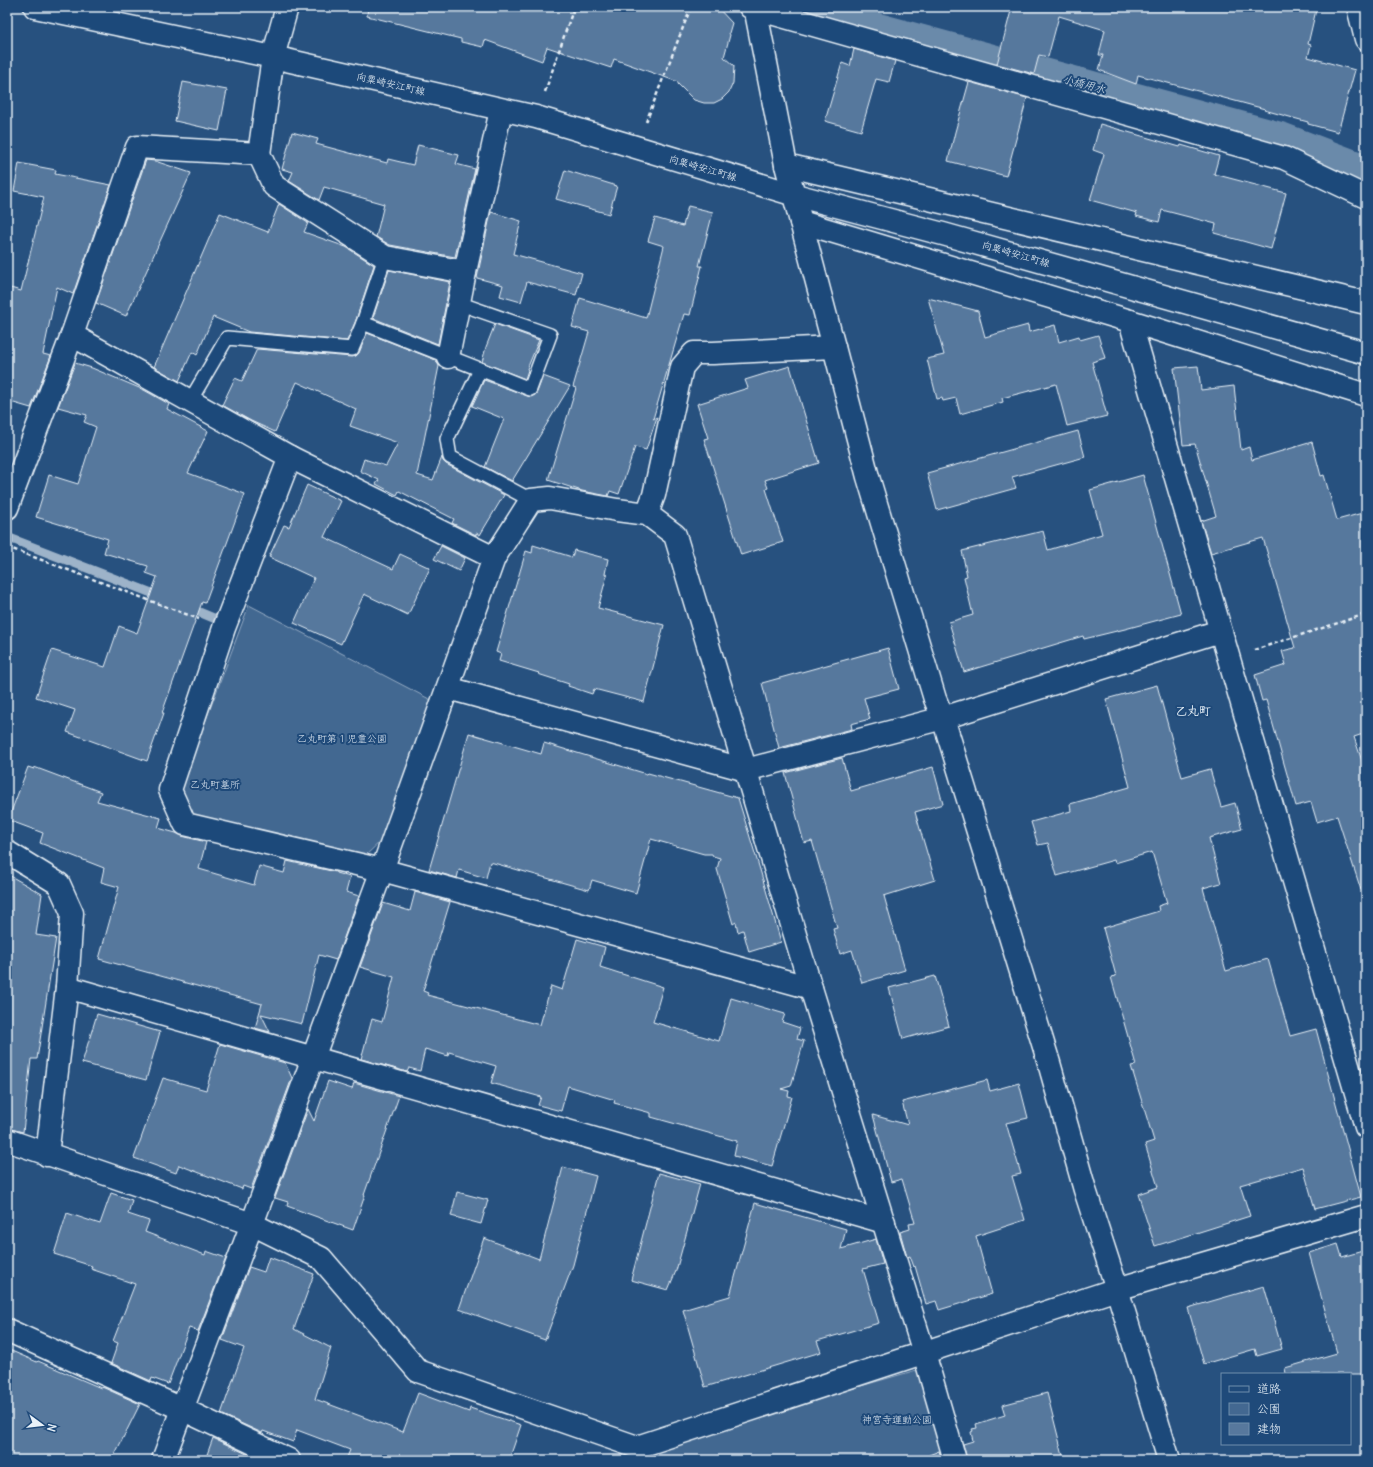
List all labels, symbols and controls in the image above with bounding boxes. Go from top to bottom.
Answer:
street label: 向粟崎安江町線 [355,70,427,98]
water label: 小橋用水 [1061,72,1107,96]
street label: 向粟崎安江町線 [668,152,738,184]
street label: 向粟崎安江町線 [981,238,1051,270]
district label: 乙丸町 [1175,703,1211,718]
park label: 乙丸町第１児童公園 [297,732,387,745]
park label: 乙丸町墓所 [190,778,240,791]
legend [1221,1373,1351,1445]
text: 道路 [1257,1381,1281,1396]
text: 公園 [1257,1401,1281,1416]
north arrow [22,1405,62,1445]
park label: 神宮寺運動公園 [862,1413,932,1426]
text: 建物 [1257,1421,1281,1436]
text: N [44,1422,59,1433]

